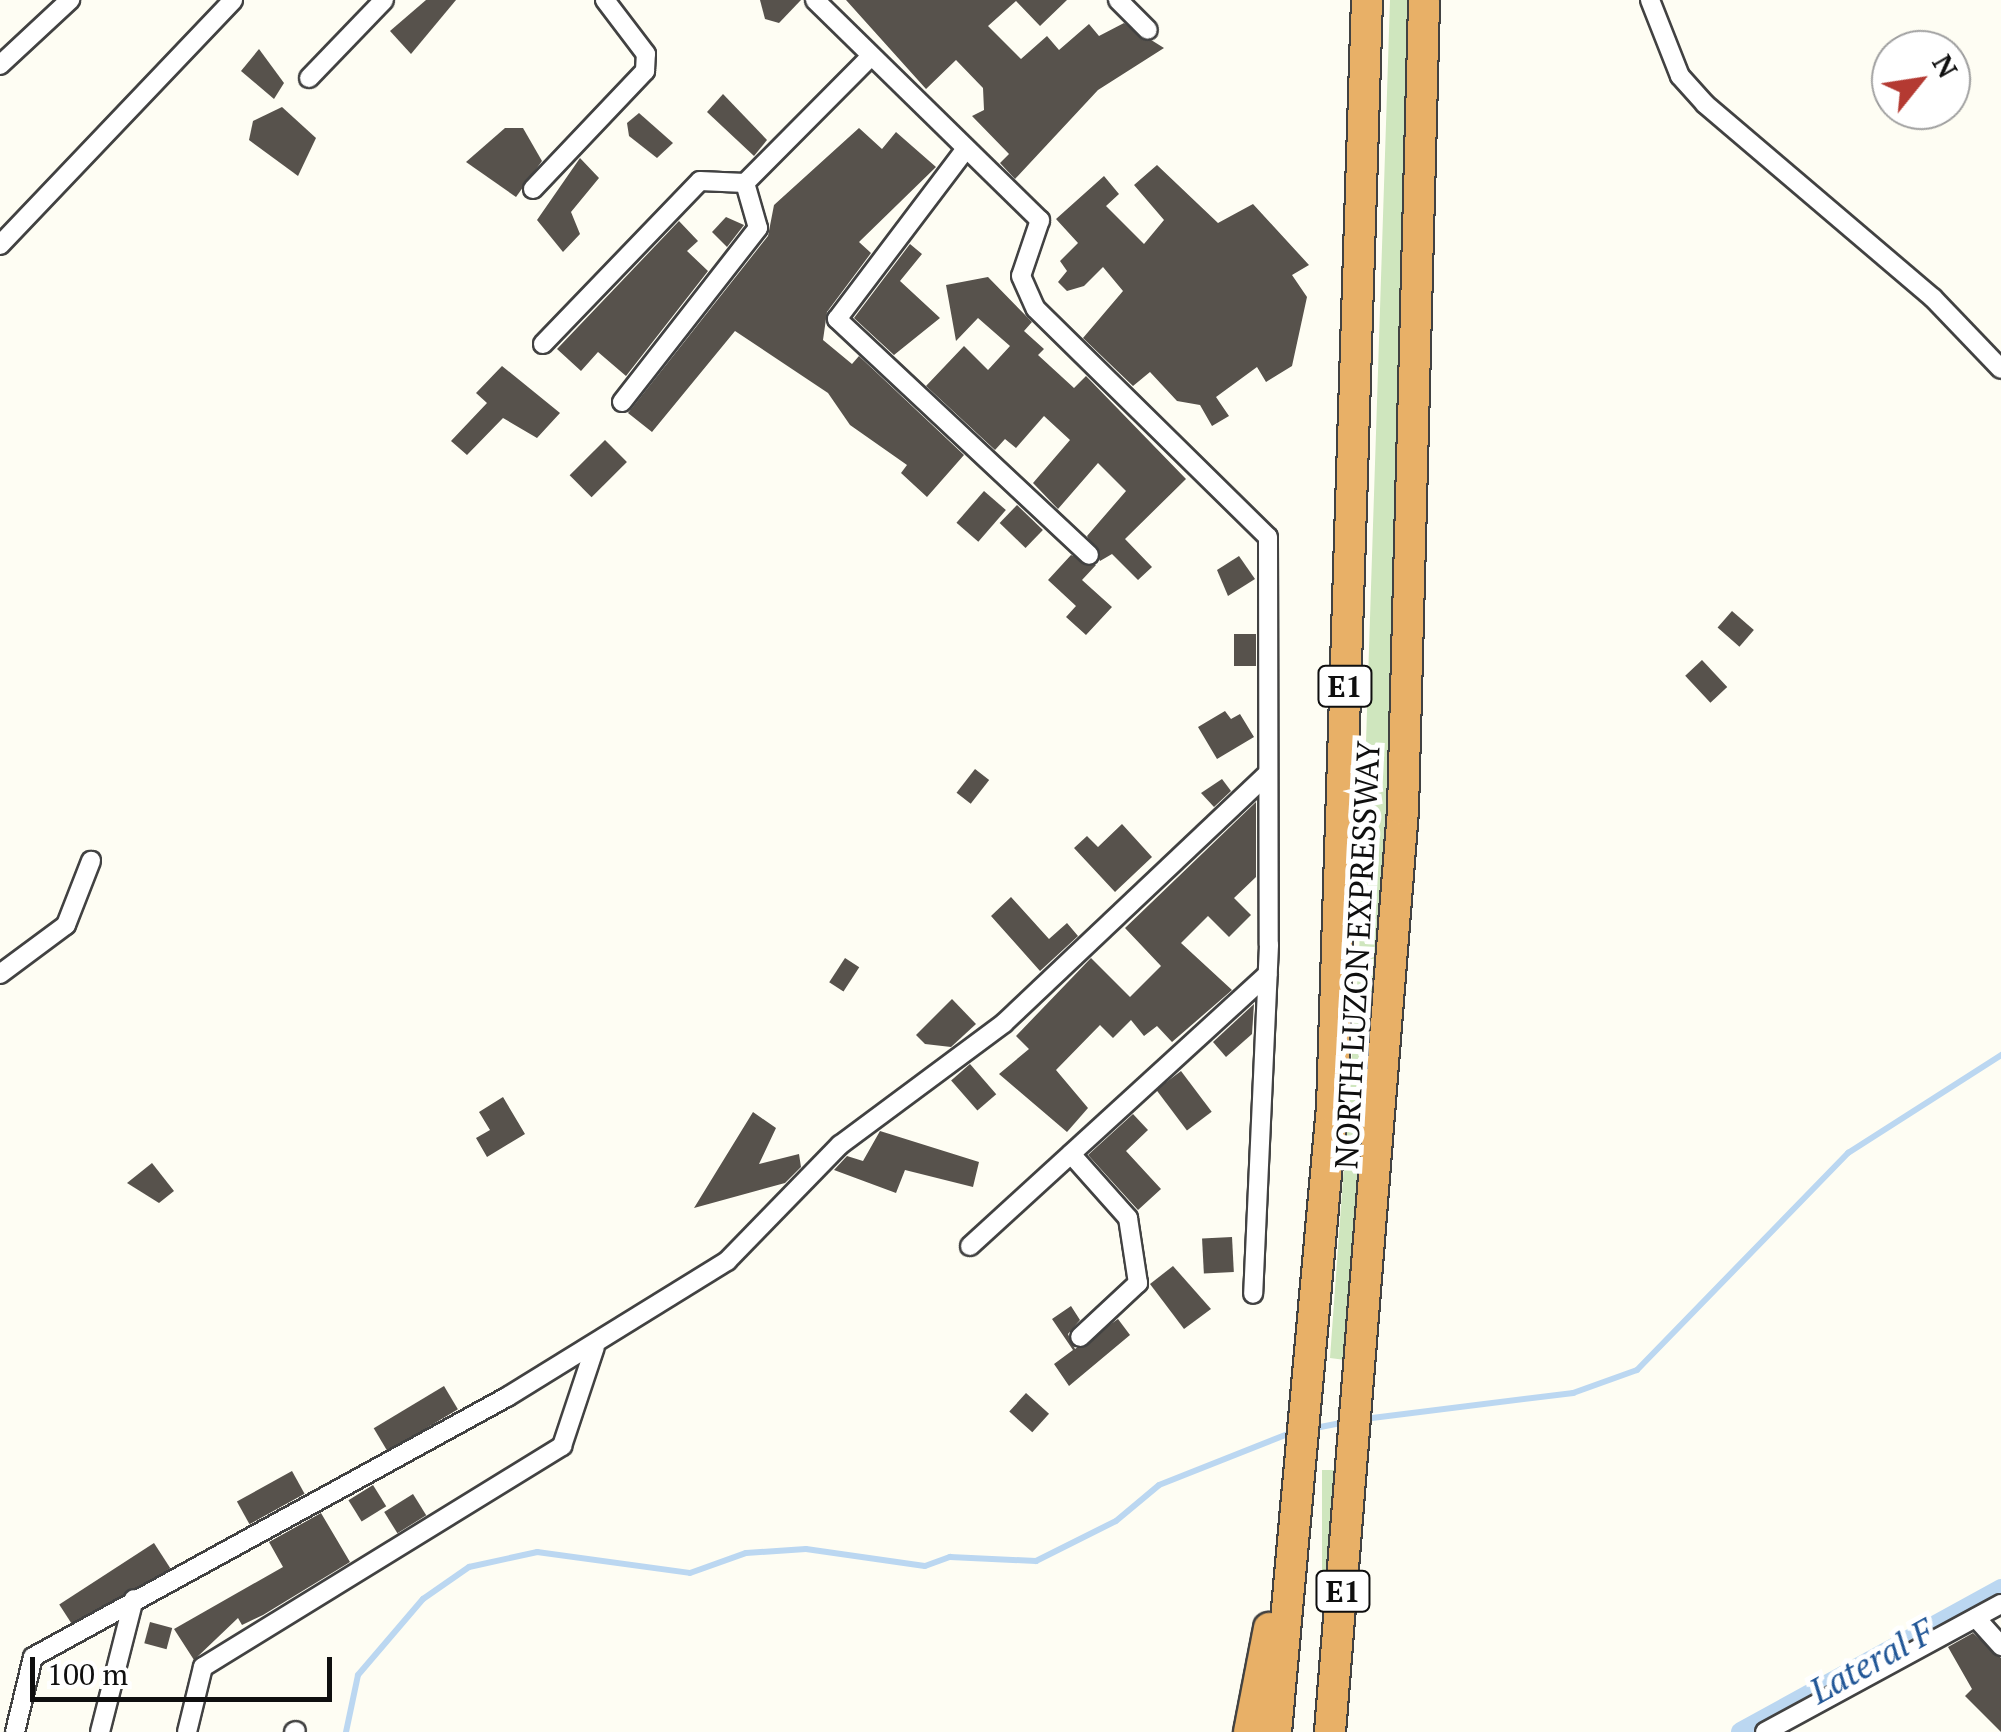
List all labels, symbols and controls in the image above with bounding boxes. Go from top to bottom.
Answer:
north arrow [1871,30,1971,130]
text: N [1924,47,1967,84]
road number: E1 [1315,661,1375,711]
street label: NORTH LUZON EXPRESSWAY [1327,740,1387,1170]
road number: E1 [1313,1566,1373,1616]
water label: Lateral F [1802,1610,1940,1712]
scale bar [35,1637,338,1699]
text: 100 m [47,1654,128,1694]

